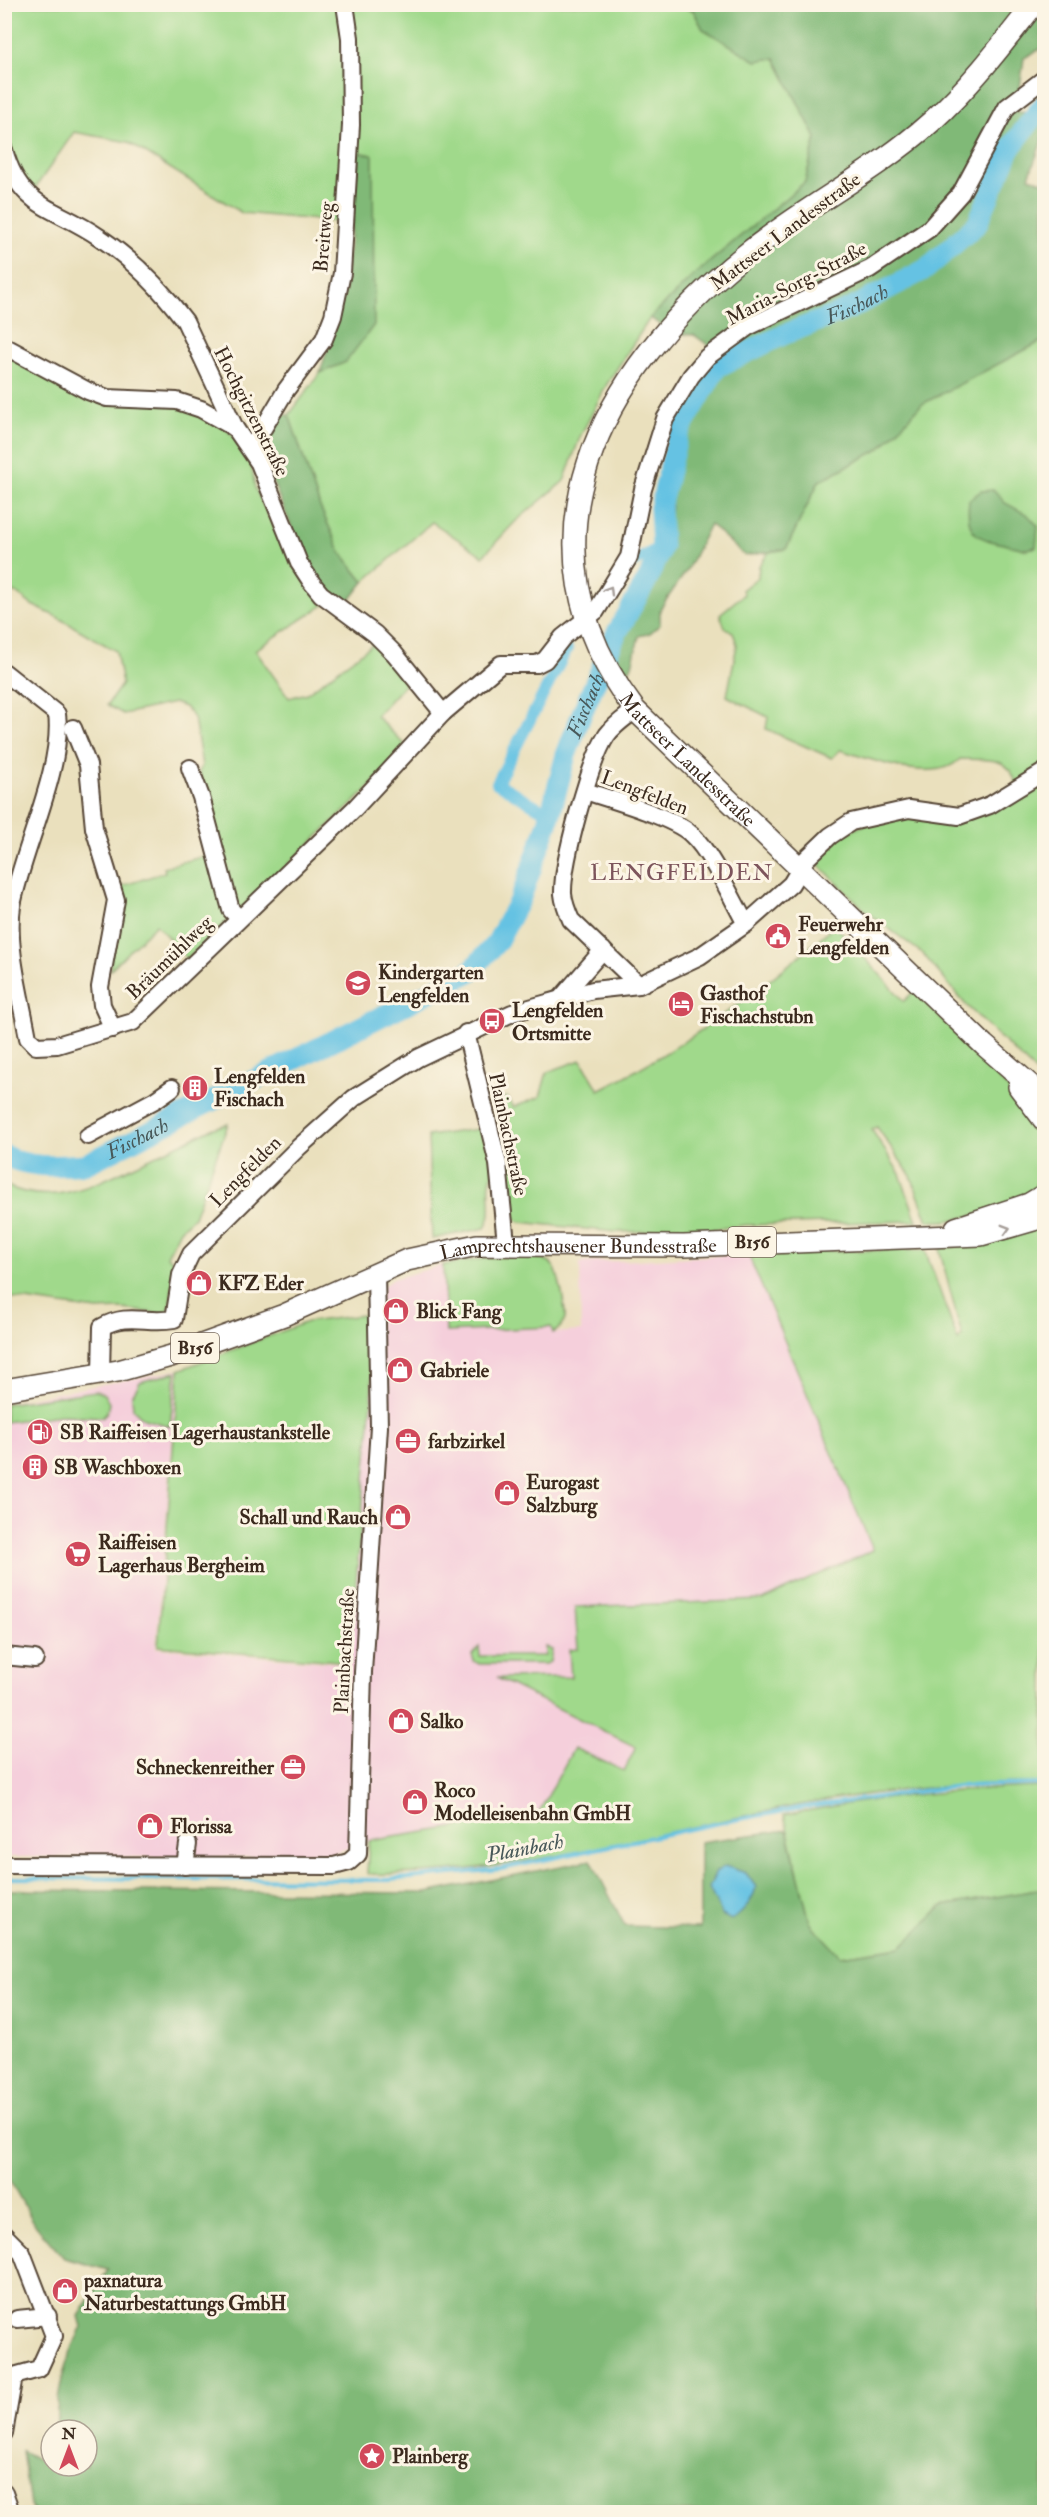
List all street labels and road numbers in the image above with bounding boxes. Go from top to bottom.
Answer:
street label: Mattseer Landesstraße [705,167,865,296]
street label: Breitweg [308,200,339,273]
street label: Maria-Sorg-Straße [722,236,871,331]
street label: Hochgitzenstraße [208,342,295,480]
street label: Mattseer Landesstraße [613,688,761,832]
street label: Lengfelden [598,764,692,821]
street label: Bräumühlweg [121,909,219,1005]
street label: Plainbachstraße [483,1070,534,1198]
street label: Lengfelden [204,1130,287,1213]
road number: B156 [728,1227,776,1257]
street label: Lamprechtshausener Bundesstraße [437,1233,717,1266]
road number: B156 [171,1333,219,1363]
street label: Plainbachstraße [329,1588,360,1714]

